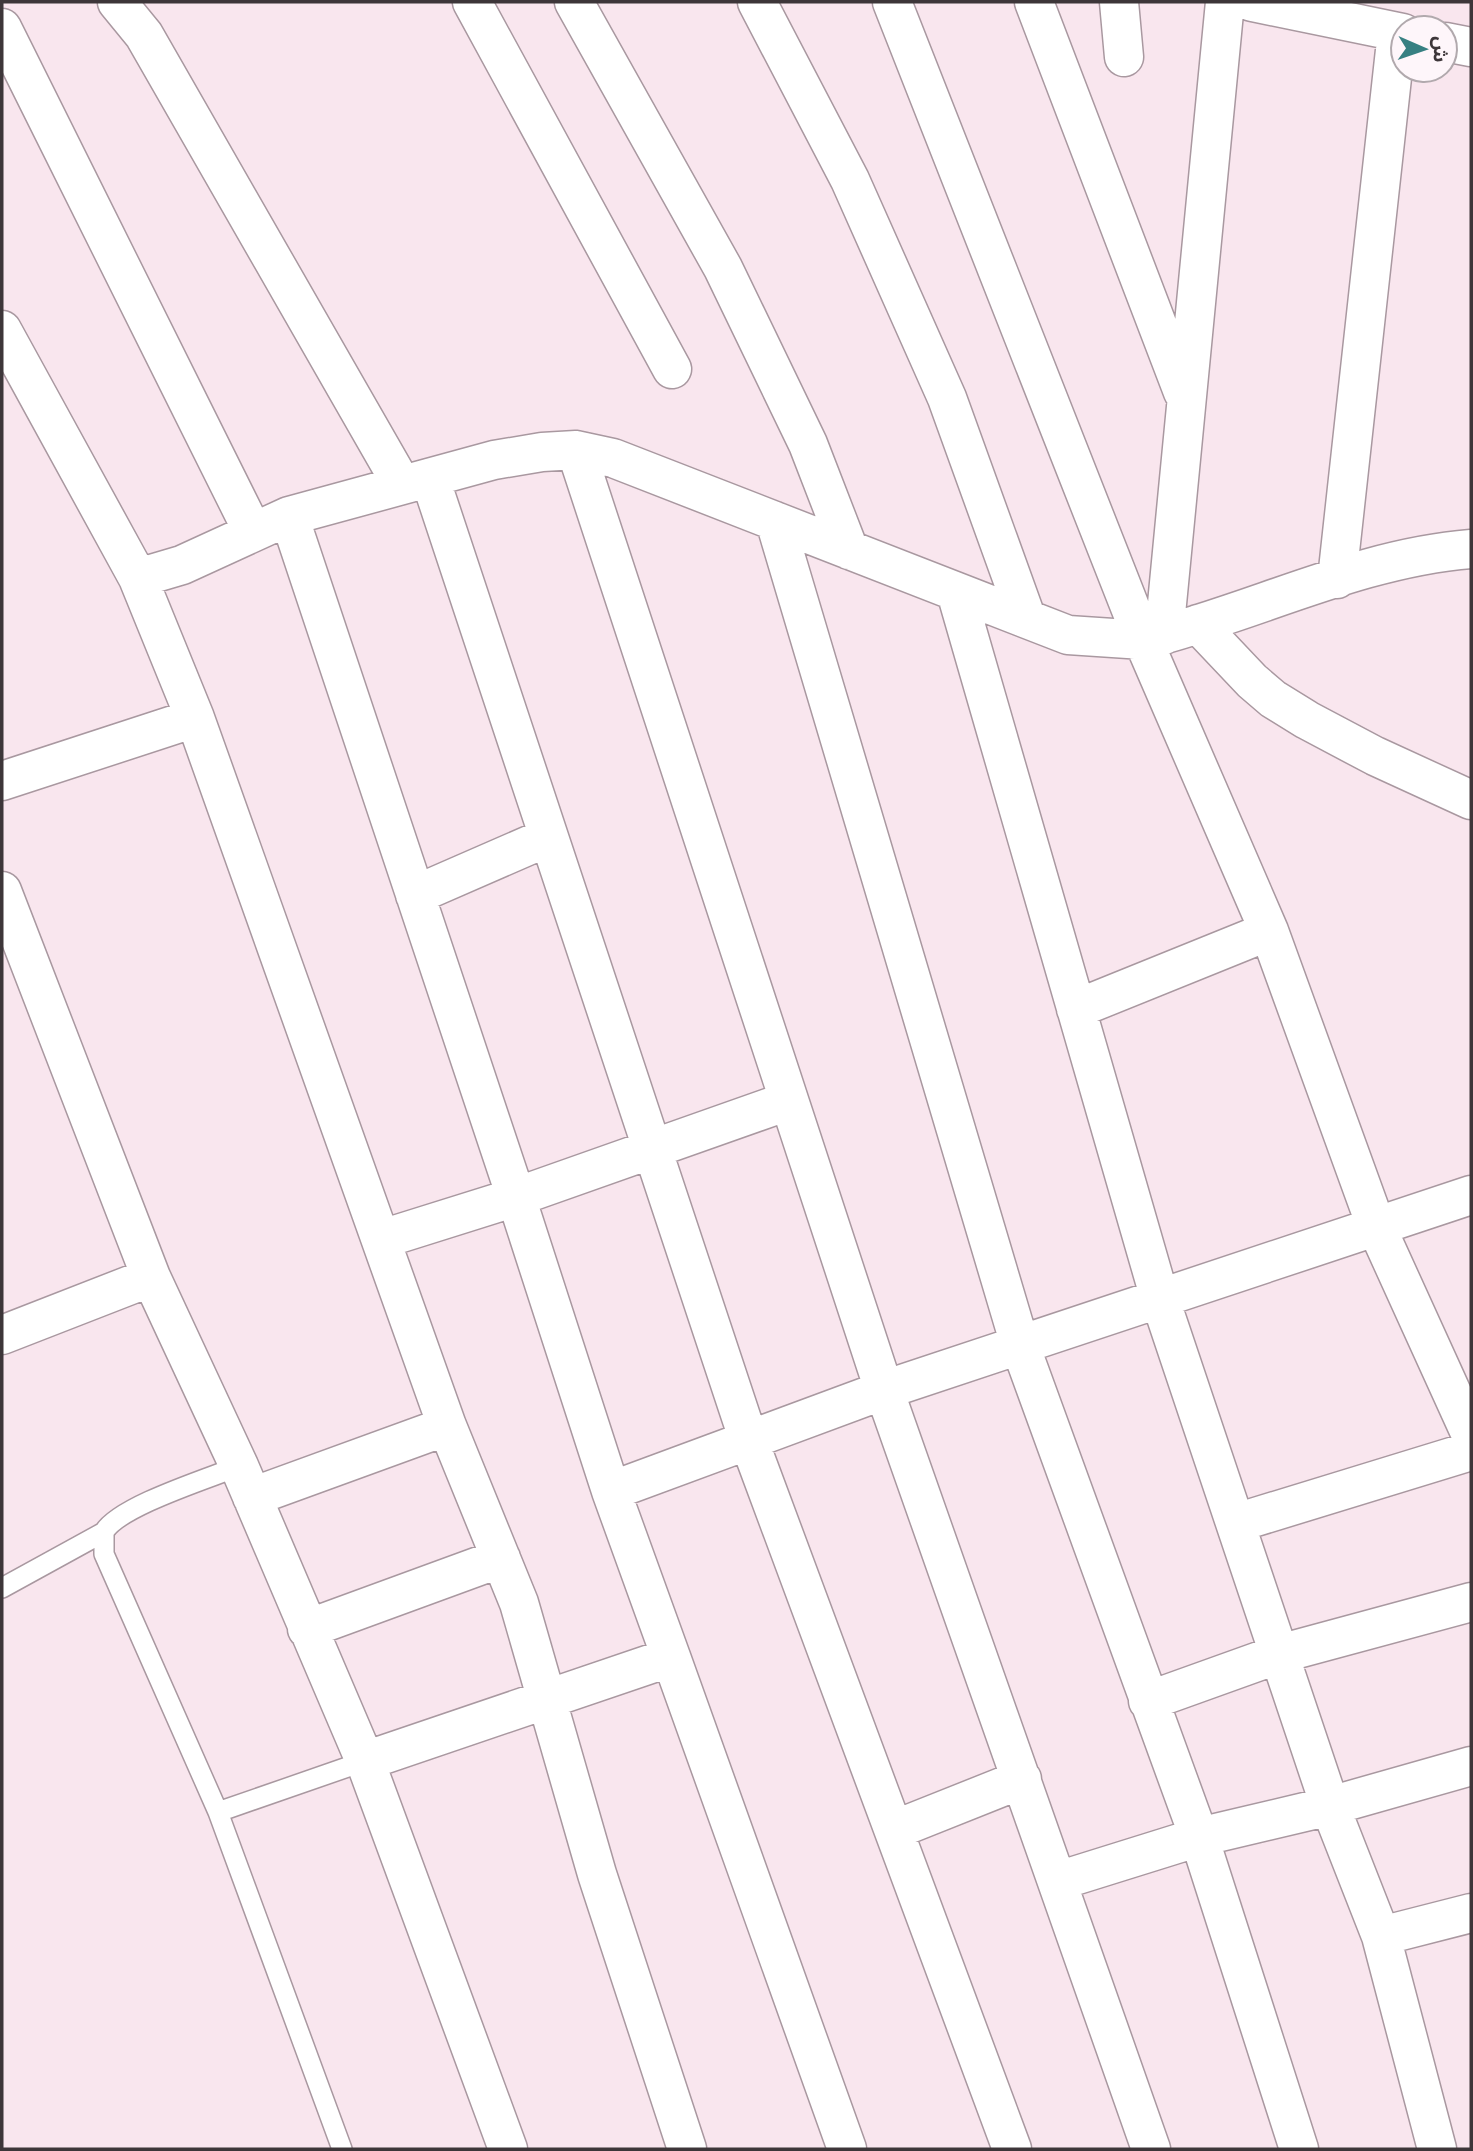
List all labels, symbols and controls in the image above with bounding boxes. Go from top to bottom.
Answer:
north arrow [1389,14,1459,84]
text: ش [1430,36,1451,63]

